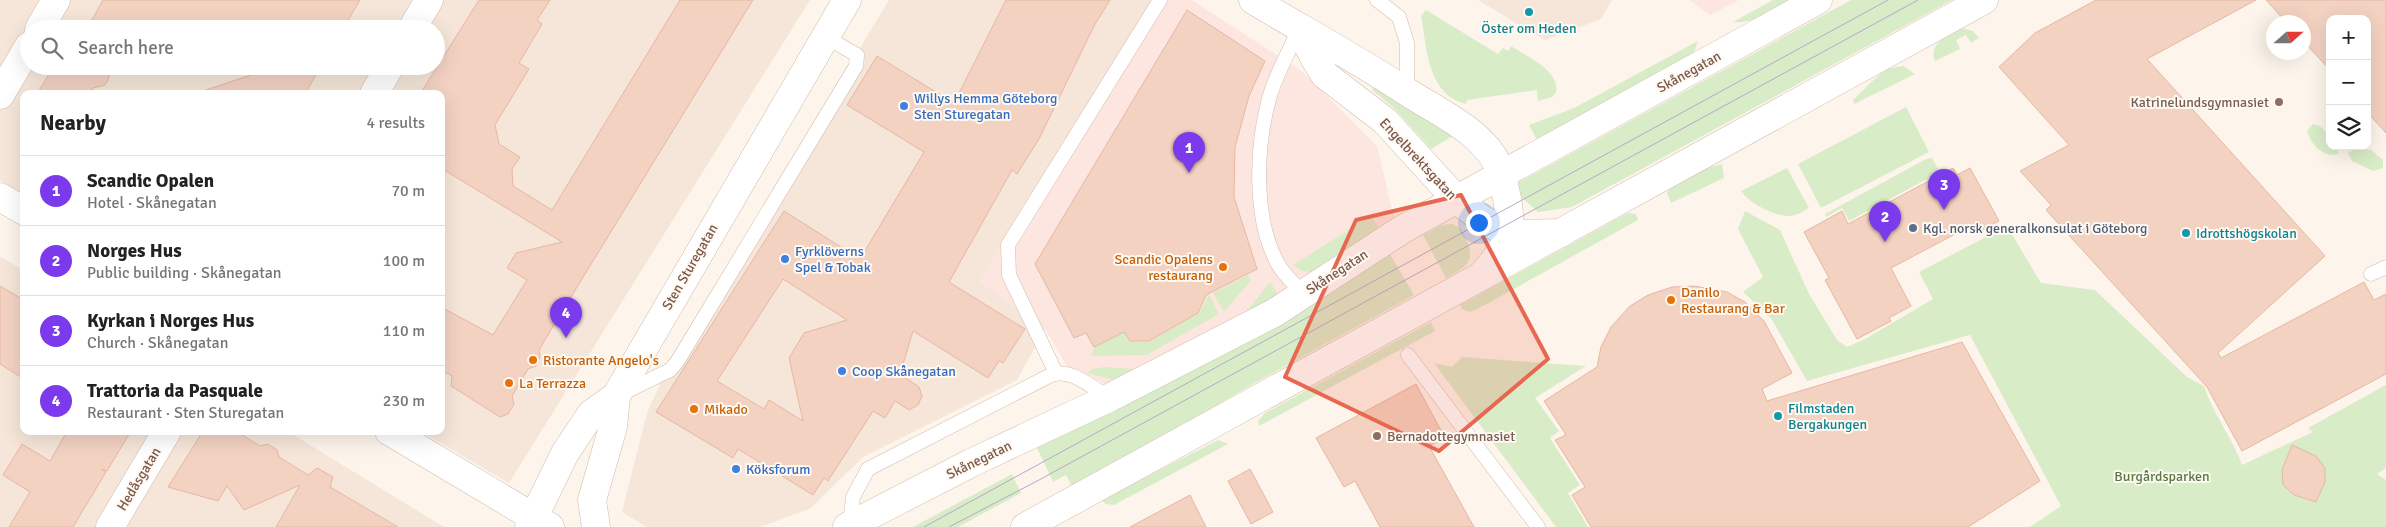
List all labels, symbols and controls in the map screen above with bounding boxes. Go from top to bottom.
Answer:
marker: Öster om Heden [1523,6,1535,18]
north arrow [2266,15,2311,60]
map controls [2326,15,2371,150]
button: + [2326,15,2371,60]
search box [20,20,445,75]
place label: Öster om Heden [1481,20,1577,37]
icon: search [38,34,66,62]
text: Search here [78,36,174,60]
street label: Skånegatan [1654,47,1724,97]
button: − [2326,60,2371,105]
place label: Willys Hemma Göteborg Sten Sturegatan [914,90,1057,123]
place label: Katrinelundsgymnasiet [2131,94,2269,111]
marker: Katrinelundsgymnasiet [2273,96,2285,108]
marker: Willys Hemma Göteborg Sten Sturegatan [898,100,910,112]
button: layers [2326,105,2371,150]
text: Nearby [40,110,106,136]
text: 4 results [366,113,425,133]
street label: Engelbrektsgatan [1376,115,1460,203]
pin: 1 [1173,132,1205,173]
text: Scandic Opalen [87,169,214,193]
pin: 3 [1928,169,1960,210]
text: 1 [52,181,60,201]
text: 70 m [391,181,425,201]
text: Hotel · Skånegatan [87,193,217,213]
pin: 2 [1869,201,1901,242]
your location [1466,210,1492,236]
place label: Kgl. norsk generalkonsulat i Göteborg [1923,220,2147,237]
street label: Sten Sturegatan [659,221,721,313]
marker: Kgl. norsk generalkonsulat i Göteborg [1907,222,1919,234]
place label: Idrottshögskolan [2196,225,2297,242]
marker: Idrottshögskolan [2180,227,2192,239]
text: Norges Hus [87,239,182,263]
place label: Fyrklöverns Spel & Tobak [795,243,871,276]
street label: Skånegatan [1303,246,1371,298]
text: 2 [52,251,60,271]
text: 100 m [383,251,425,271]
place label: Scandic Opalens restaurang [1115,251,1213,284]
marker: Fyrklöverns Spel & Tobak [779,253,791,265]
marker: Scandic Opalens restaurang [1217,261,1229,273]
text: Public building · Skånegatan [87,263,282,283]
place label: Danilo Restaurang & Bar [1681,284,1786,317]
marker: Danilo Restaurang & Bar [1665,294,1677,306]
pin: 4 [550,297,582,338]
text: Kyrkan i Norges Hus [87,309,254,333]
text: 3 [52,321,60,341]
text: 110 m [383,321,425,341]
text: Church · Skånegatan [87,333,228,353]
place label: Ristorante Angelo's [543,352,659,369]
marker: Ristorante Angelo's [527,354,539,366]
place label: Coop Skånegatan [852,363,956,380]
marker: Coop Skånegatan [836,365,848,377]
place label: La Terrazza [519,375,586,392]
marker: La Terrazza [503,377,515,389]
text: Trattoria da Pasquale [87,379,263,403]
text: 4 [52,391,60,411]
text: 230 m [383,391,425,411]
place label: Filmstaden Bergakungen [1788,400,1867,433]
place label: Mikado [704,401,748,418]
text: Restaurant · Sten Sturegatan [87,403,284,423]
marker: Mikado [688,403,700,415]
marker: Filmstaden Bergakungen [1772,410,1784,422]
place label: Bernadottegymnasiet [1387,428,1515,445]
marker: Bernadottegymnasiet [1371,430,1383,442]
street label: Skånegatan [944,437,1014,483]
street label: Hedåsgatan [113,444,165,514]
place label: Köksforum [746,461,810,478]
marker: Köksforum [730,463,742,475]
park label: Burgårdsparken [2114,468,2210,485]

